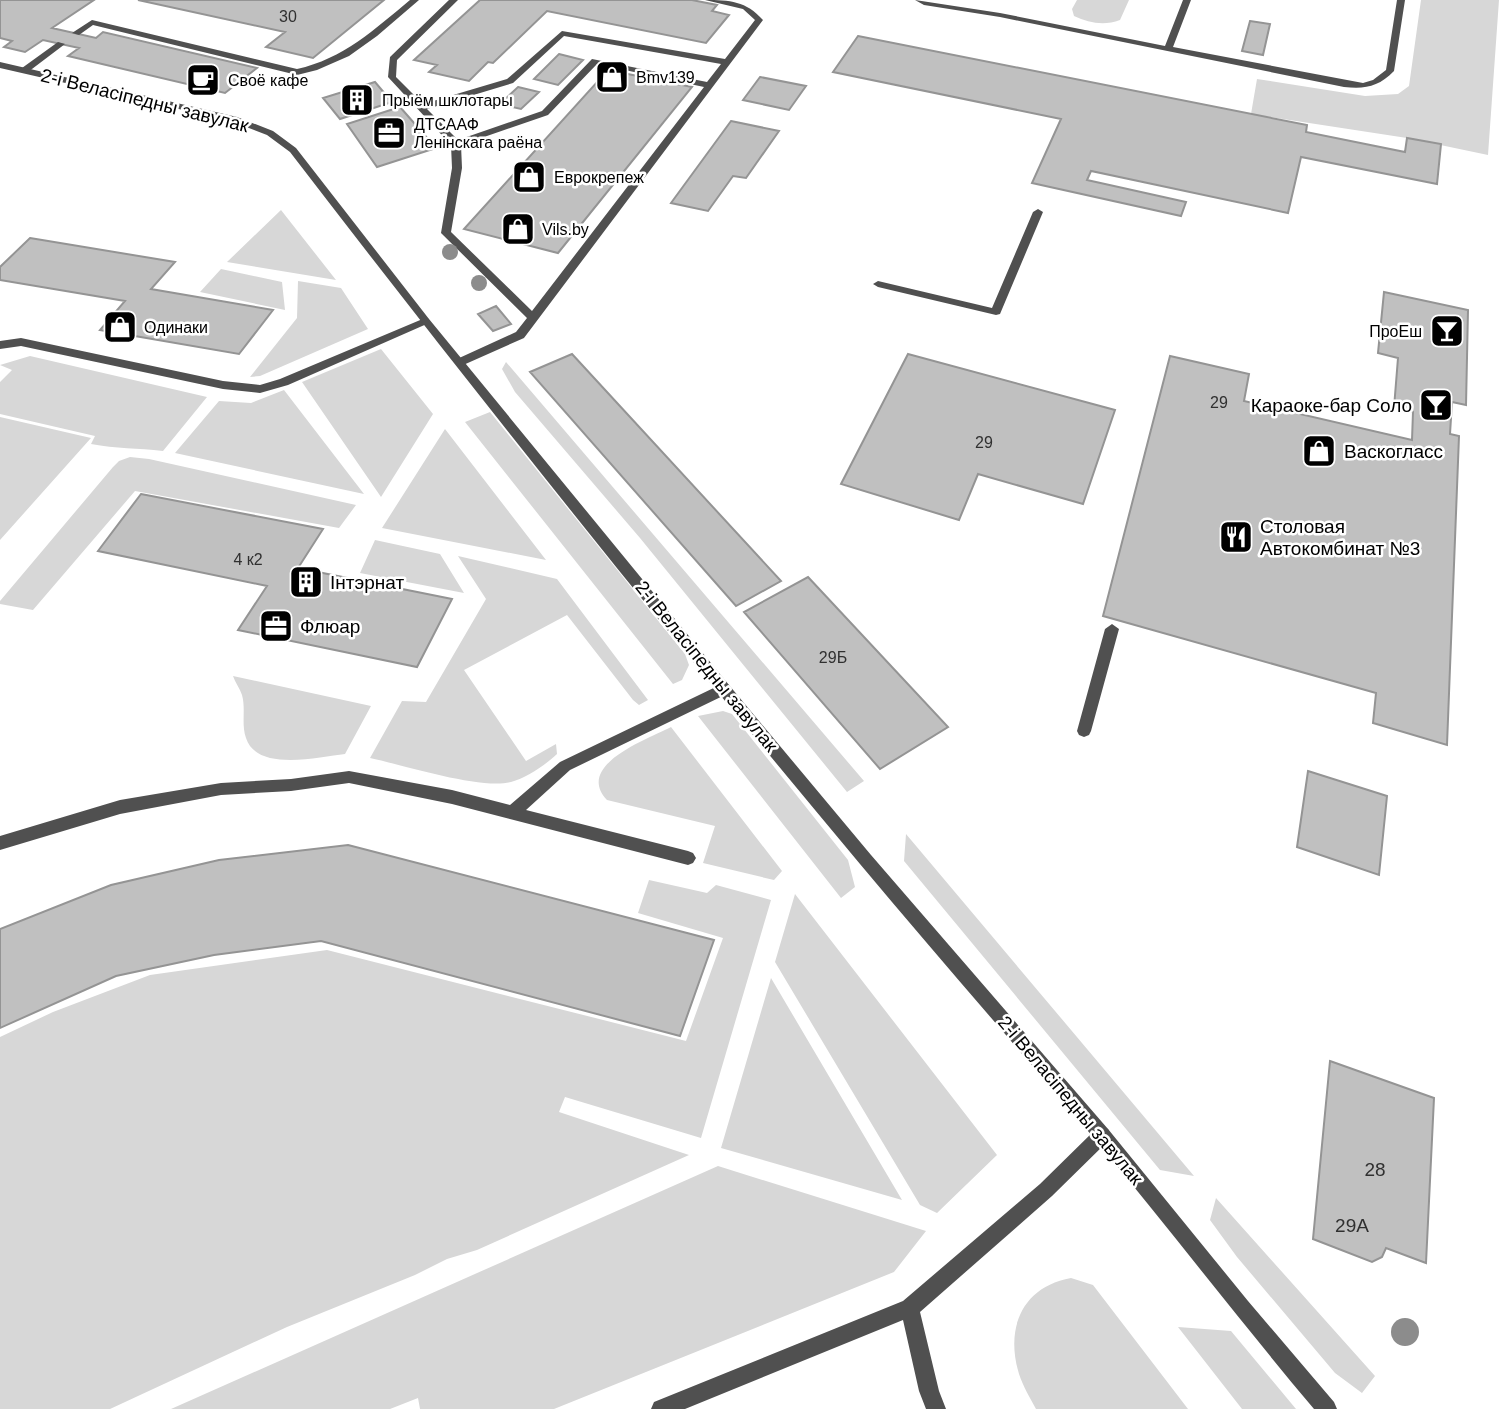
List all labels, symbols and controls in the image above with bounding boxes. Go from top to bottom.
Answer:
house number: 30 [279,8,297,25]
shop icon: Bmv139 [593,58,631,96]
cafe icon: Своё кафе [184,61,222,99]
street label: 2-і Веласіпедны завулак [39,64,252,137]
place label: Bmv139 [636,69,695,86]
place label: Своё кафе [228,72,309,89]
building icon: Прыём шклотары [338,81,376,119]
place label: Прыём шклотары [382,92,513,109]
office icon: ДТСААФ Ленінскага раёна [370,114,408,152]
place label: ДТСААФ Ленінскага раёна [414,116,542,151]
shop icon: Еврокрепеж [510,158,548,196]
place label: Еврокрепеж [554,169,644,186]
shop icon: Vils.by [499,210,537,248]
place label: Vils.by [542,221,589,238]
shop icon: Одинаки [101,308,139,346]
bar icon: ПроЕш [1428,312,1466,350]
place label: Одинаки [144,319,208,336]
place label: ПроЕш [1369,323,1422,340]
bar icon: Караоке-бар Соло [1417,386,1455,424]
house number: 29 [1210,394,1228,411]
place label: Караоке-бар Соло [1251,395,1412,416]
shop icon: Васкогласс [1300,432,1338,470]
house number: 29 [975,434,993,451]
place label: Васкогласс [1344,441,1443,462]
place label: Столовая Автокомбинат №3 [1260,516,1420,559]
restaurant icon: Столовая Автокомбинат №3 [1217,518,1255,556]
house number: 4 к2 [233,551,263,568]
building icon: Інтэрнат [287,563,325,601]
place label: Інтэрнат [330,572,404,593]
street label: 2-і Веласіпедны завулак [631,577,782,756]
office icon: Флюар [257,607,295,645]
place label: Флюар [300,616,360,637]
house number: 29Б [819,649,847,666]
street label: 2-і Веласіпедны завулак [994,1012,1148,1189]
house number: 28 [1364,1159,1386,1180]
house number: 29А [1335,1215,1369,1236]

